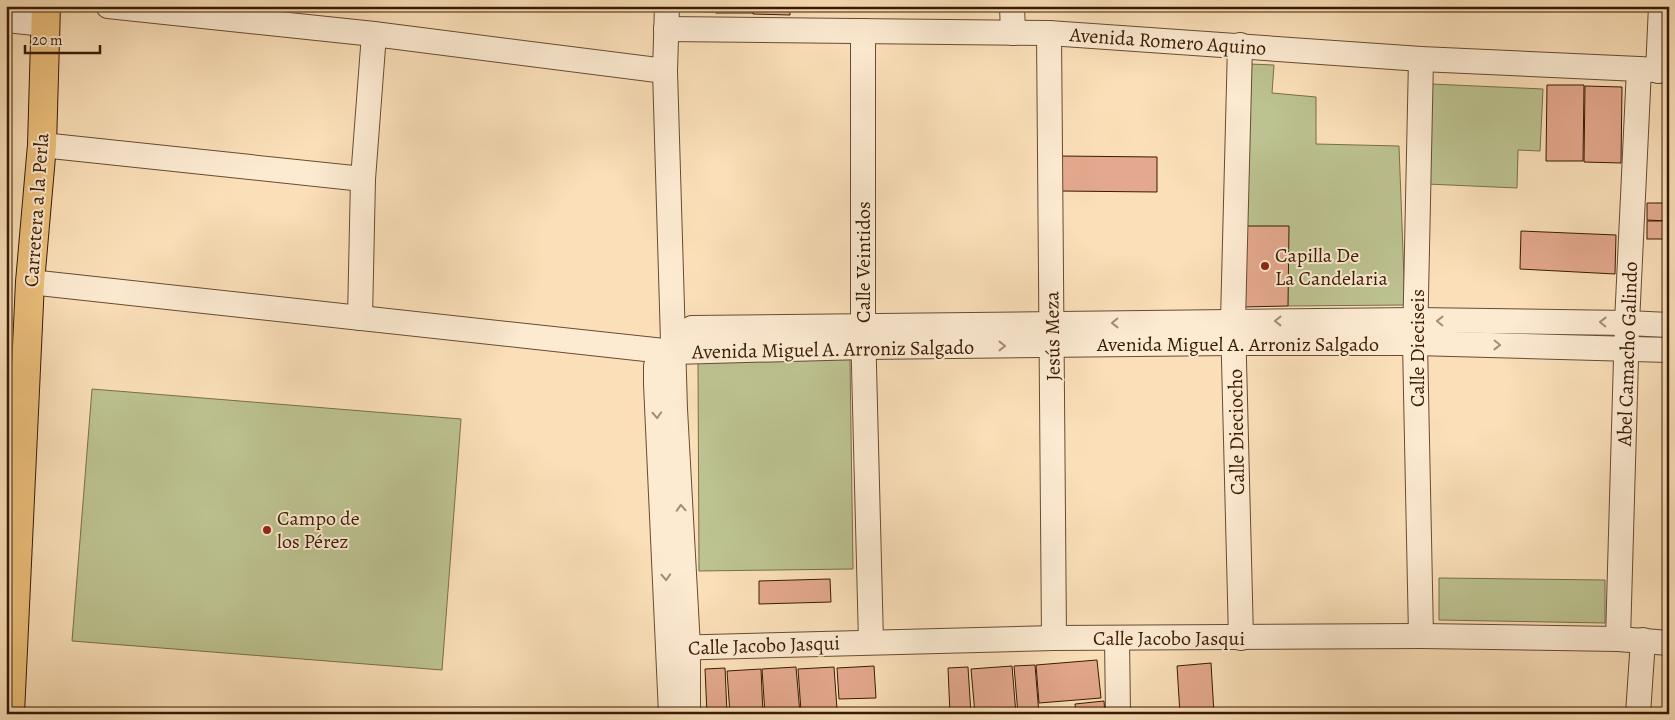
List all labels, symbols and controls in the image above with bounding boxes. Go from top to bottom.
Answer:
street label: Avenida Romero Aquino [1068,21,1267,62]
scale bar [25,22,100,54]
text: 20 m [32,30,63,50]
street label: Carretera a la Perla [18,131,55,288]
street label: Calle Veintidos [850,201,877,323]
place label: Capilla De La Candelaria [1275,242,1388,292]
marker: Capilla De La Candelaria [1259,260,1271,272]
street label: Abel Camacho Galindo [1611,261,1644,448]
street label: Calle Dieciseis [1404,289,1431,407]
street label: Jesús Meza [1038,290,1067,381]
one-way arrow [1273,316,1281,326]
one-way arrow [1436,316,1444,326]
one-way arrow [1598,317,1606,328]
one-way arrow [1111,318,1118,328]
street label: Avenida Miguel A. Arroniz Salgado [1096,331,1379,358]
street label: Avenida Miguel A. Arroniz Salgado [691,334,974,365]
one-way arrow [1494,340,1501,350]
one-way arrow [998,341,1006,351]
street label: Calle Dieciocho [1222,369,1251,495]
one-way arrow [652,411,663,419]
one-way arrow [675,503,686,511]
place label: Campo de los Pérez [277,505,360,555]
marker: Campo de los Pérez [261,524,273,536]
one-way arrow [660,573,671,581]
street label: Calle Jacobo Jasqui [1093,625,1245,652]
street label: Calle Jacobo Jasqui [688,629,840,662]

